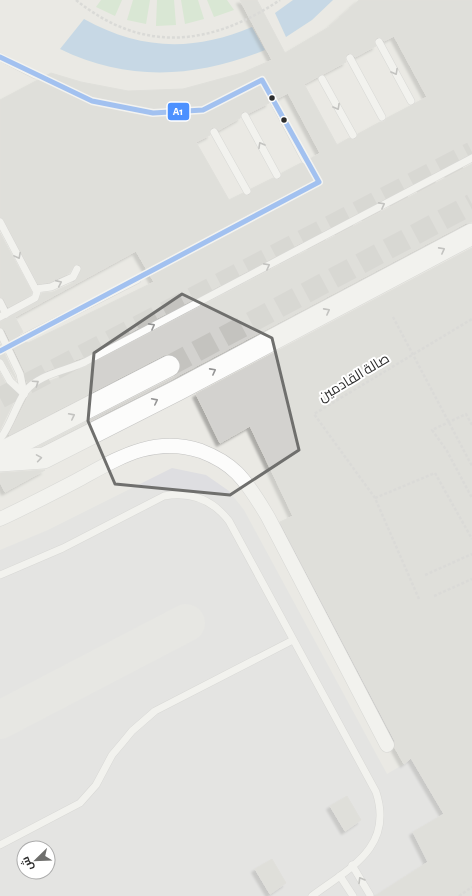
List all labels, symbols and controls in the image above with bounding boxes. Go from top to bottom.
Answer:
one-way arrow [390,67,398,75]
unlabelled marker [267,93,277,103]
line badge: A1 [167,102,190,121]
one-way arrow [333,103,340,110]
text: A1 [173,106,183,117]
unlabelled marker [279,115,289,125]
one-way arrow [258,142,265,149]
one-way arrow [378,202,385,210]
one-way arrow [438,247,445,254]
one-way arrow [13,251,21,259]
one-way arrow [263,263,270,270]
one-way arrow [55,280,62,288]
one-way arrow [323,308,331,315]
one-way arrow [148,323,155,331]
street label: صالة القادمين [316,351,392,405]
one-way arrow [208,369,216,376]
one-way arrow [32,381,39,388]
one-way arrow [151,399,158,406]
one-way arrow [68,413,75,421]
one-way arrow [35,455,42,463]
north arrow [16,840,56,880]
text: ش [19,855,36,872]
one-way arrow [359,877,366,884]

